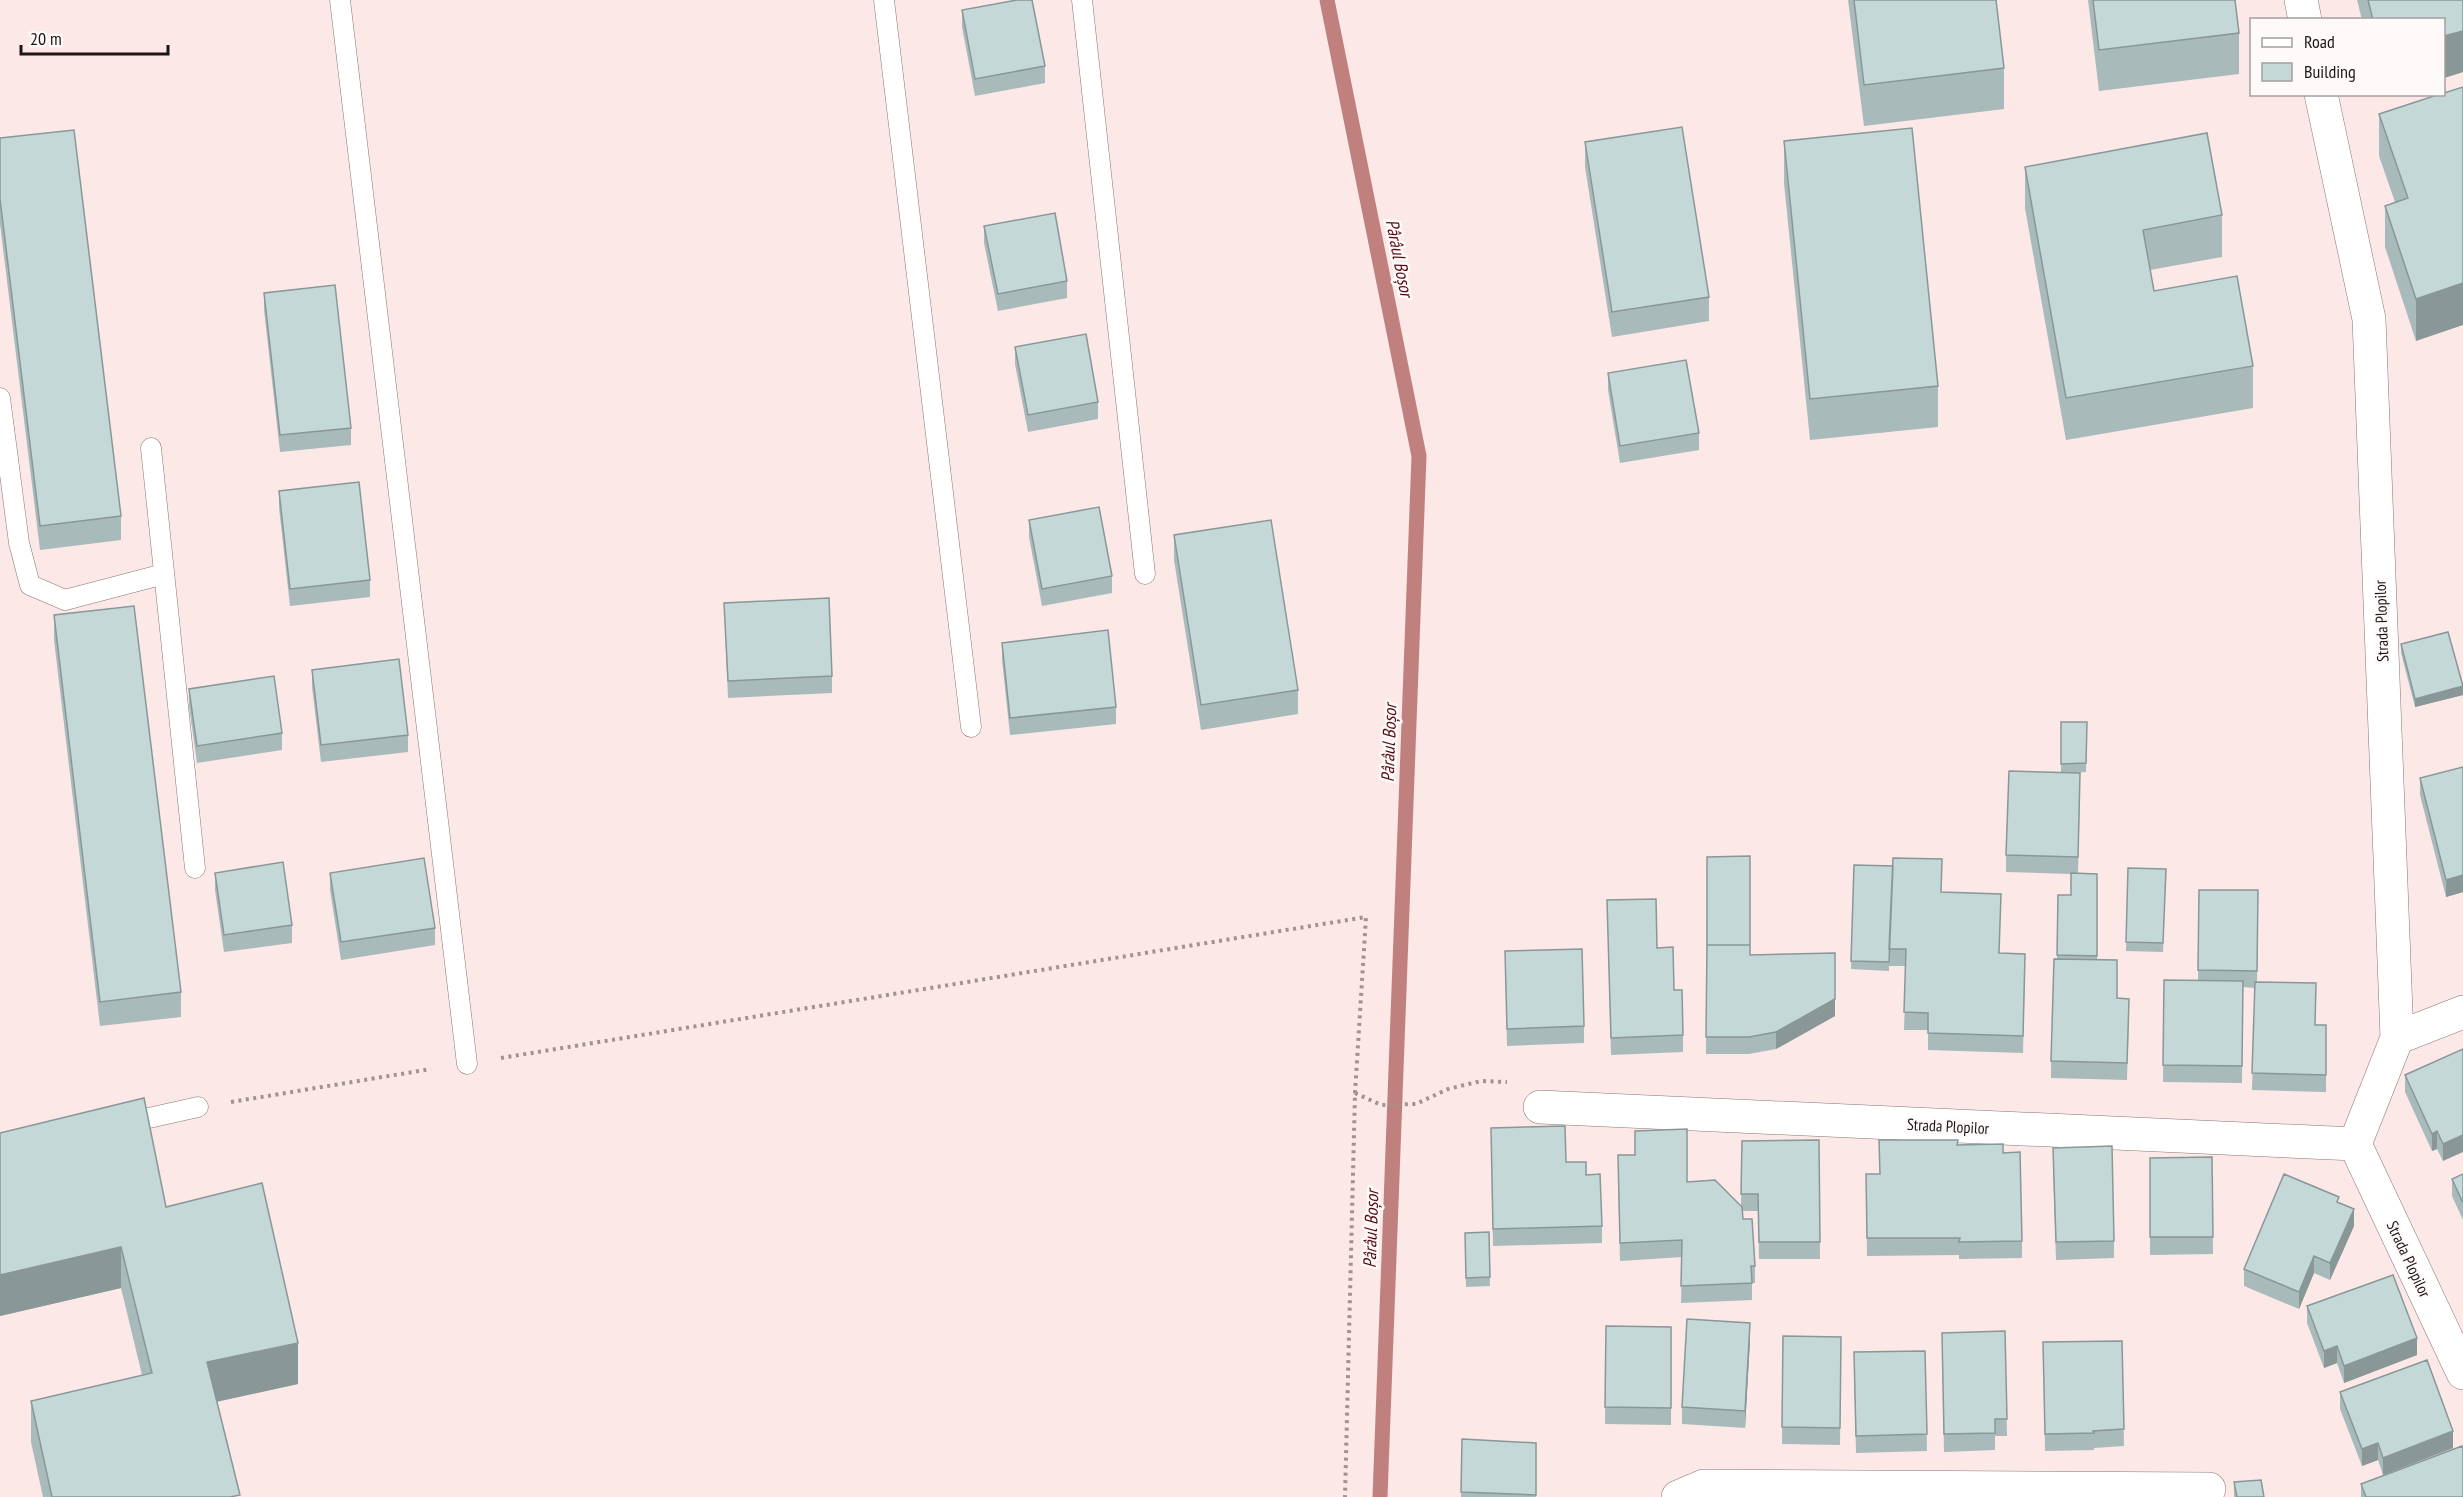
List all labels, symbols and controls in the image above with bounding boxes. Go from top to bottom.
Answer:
scale bar [21,18,168,56]
legend [2250,18,2445,96]
text: 20 m [30,27,62,50]
text: Road [2304,30,2335,53]
text: Building [2304,60,2356,83]
water label: Pârâul Boșor [1381,217,1419,302]
street label: Strada Plopilor [2370,579,2392,662]
water label: Pârâul Boșor [1376,700,1401,783]
street label: Strada Plopilor [1906,1114,1990,1138]
water label: Pârâul Boșor [1358,1186,1383,1269]
street label: Strada Plopilor [2383,1218,2436,1301]

